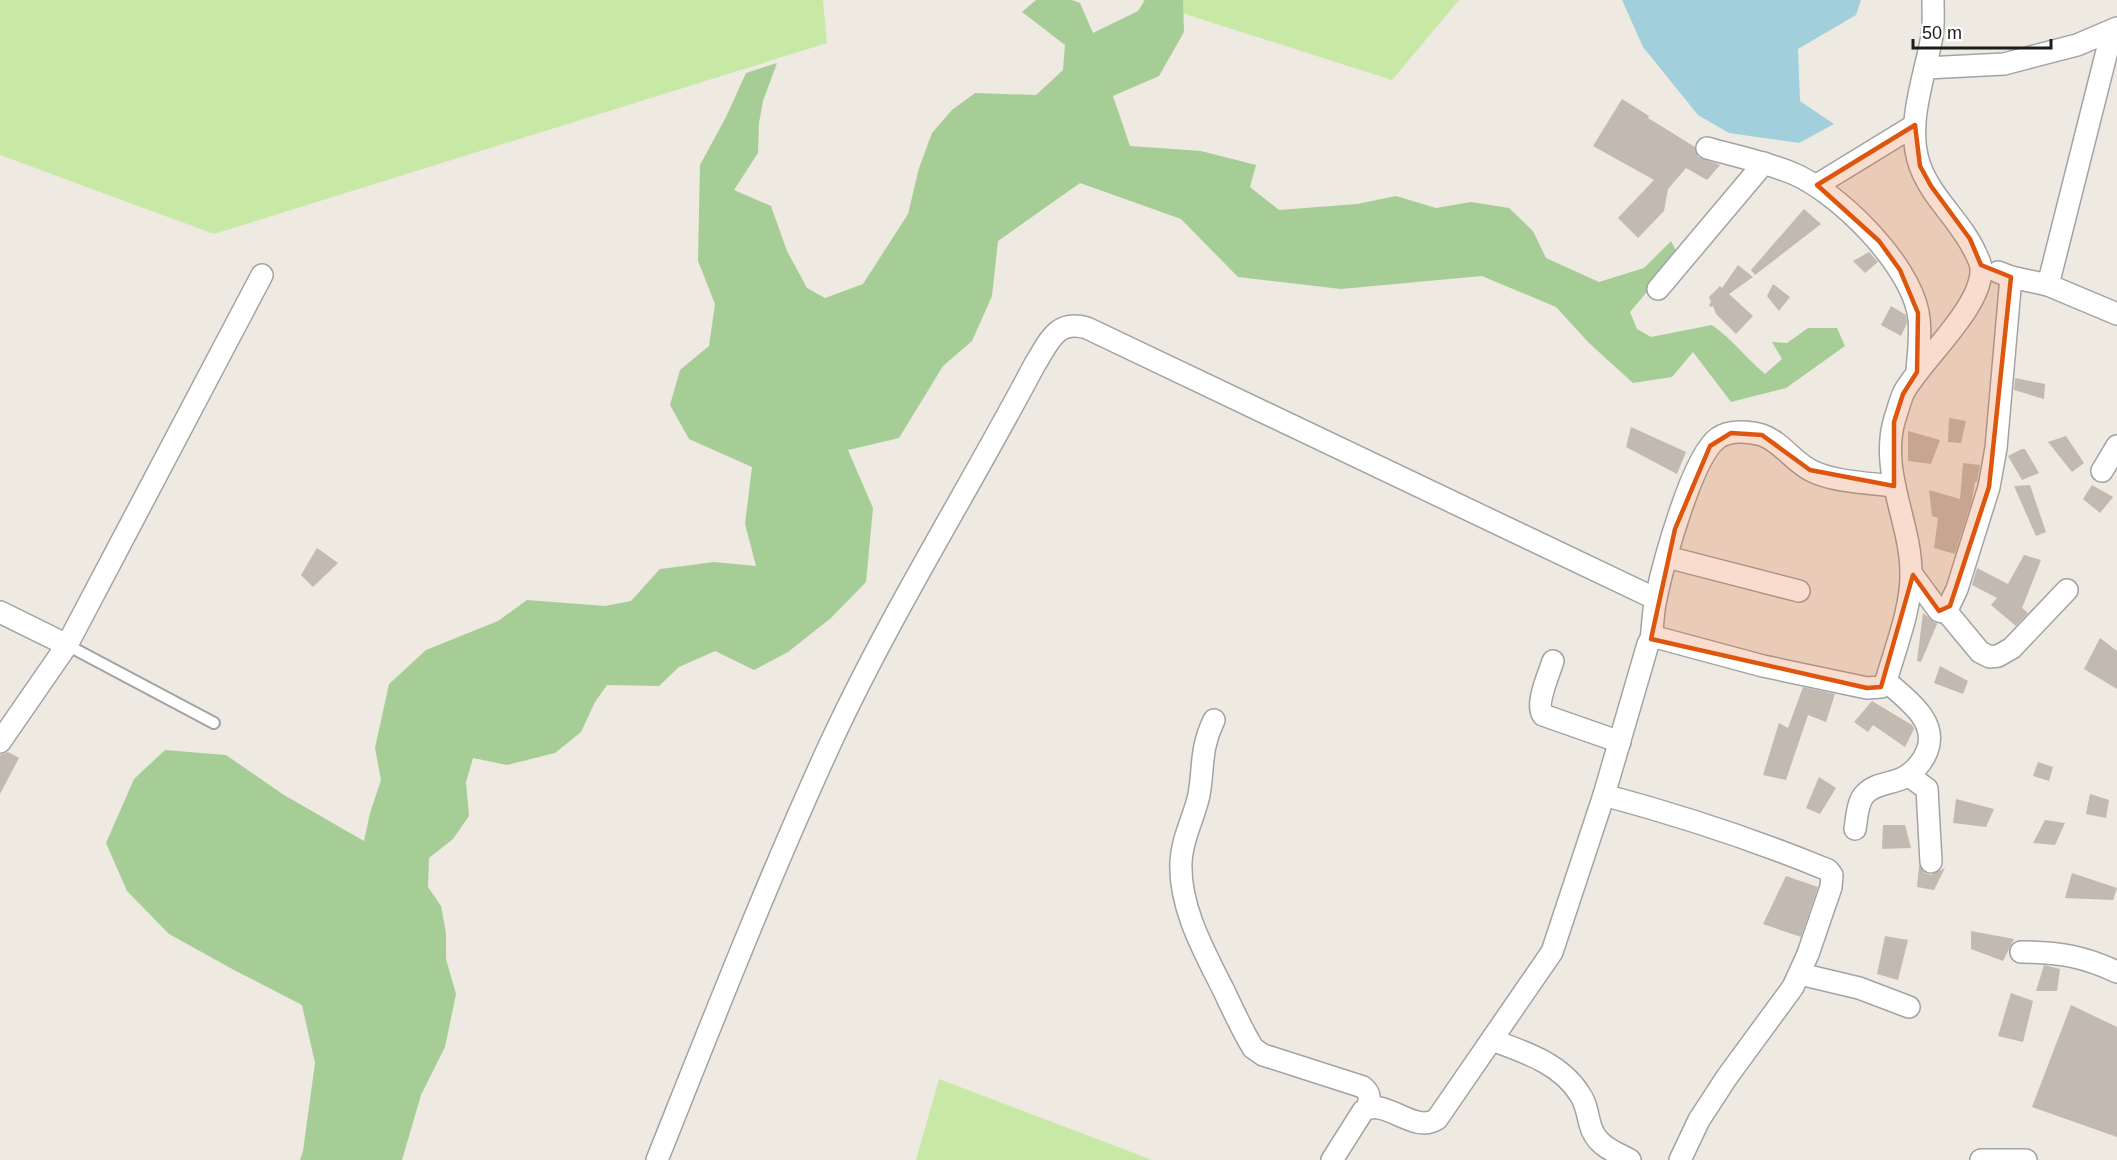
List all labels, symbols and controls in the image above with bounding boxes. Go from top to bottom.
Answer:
scale bar [1913,12,2051,50]
text: 50 m [1922,23,1962,43]

